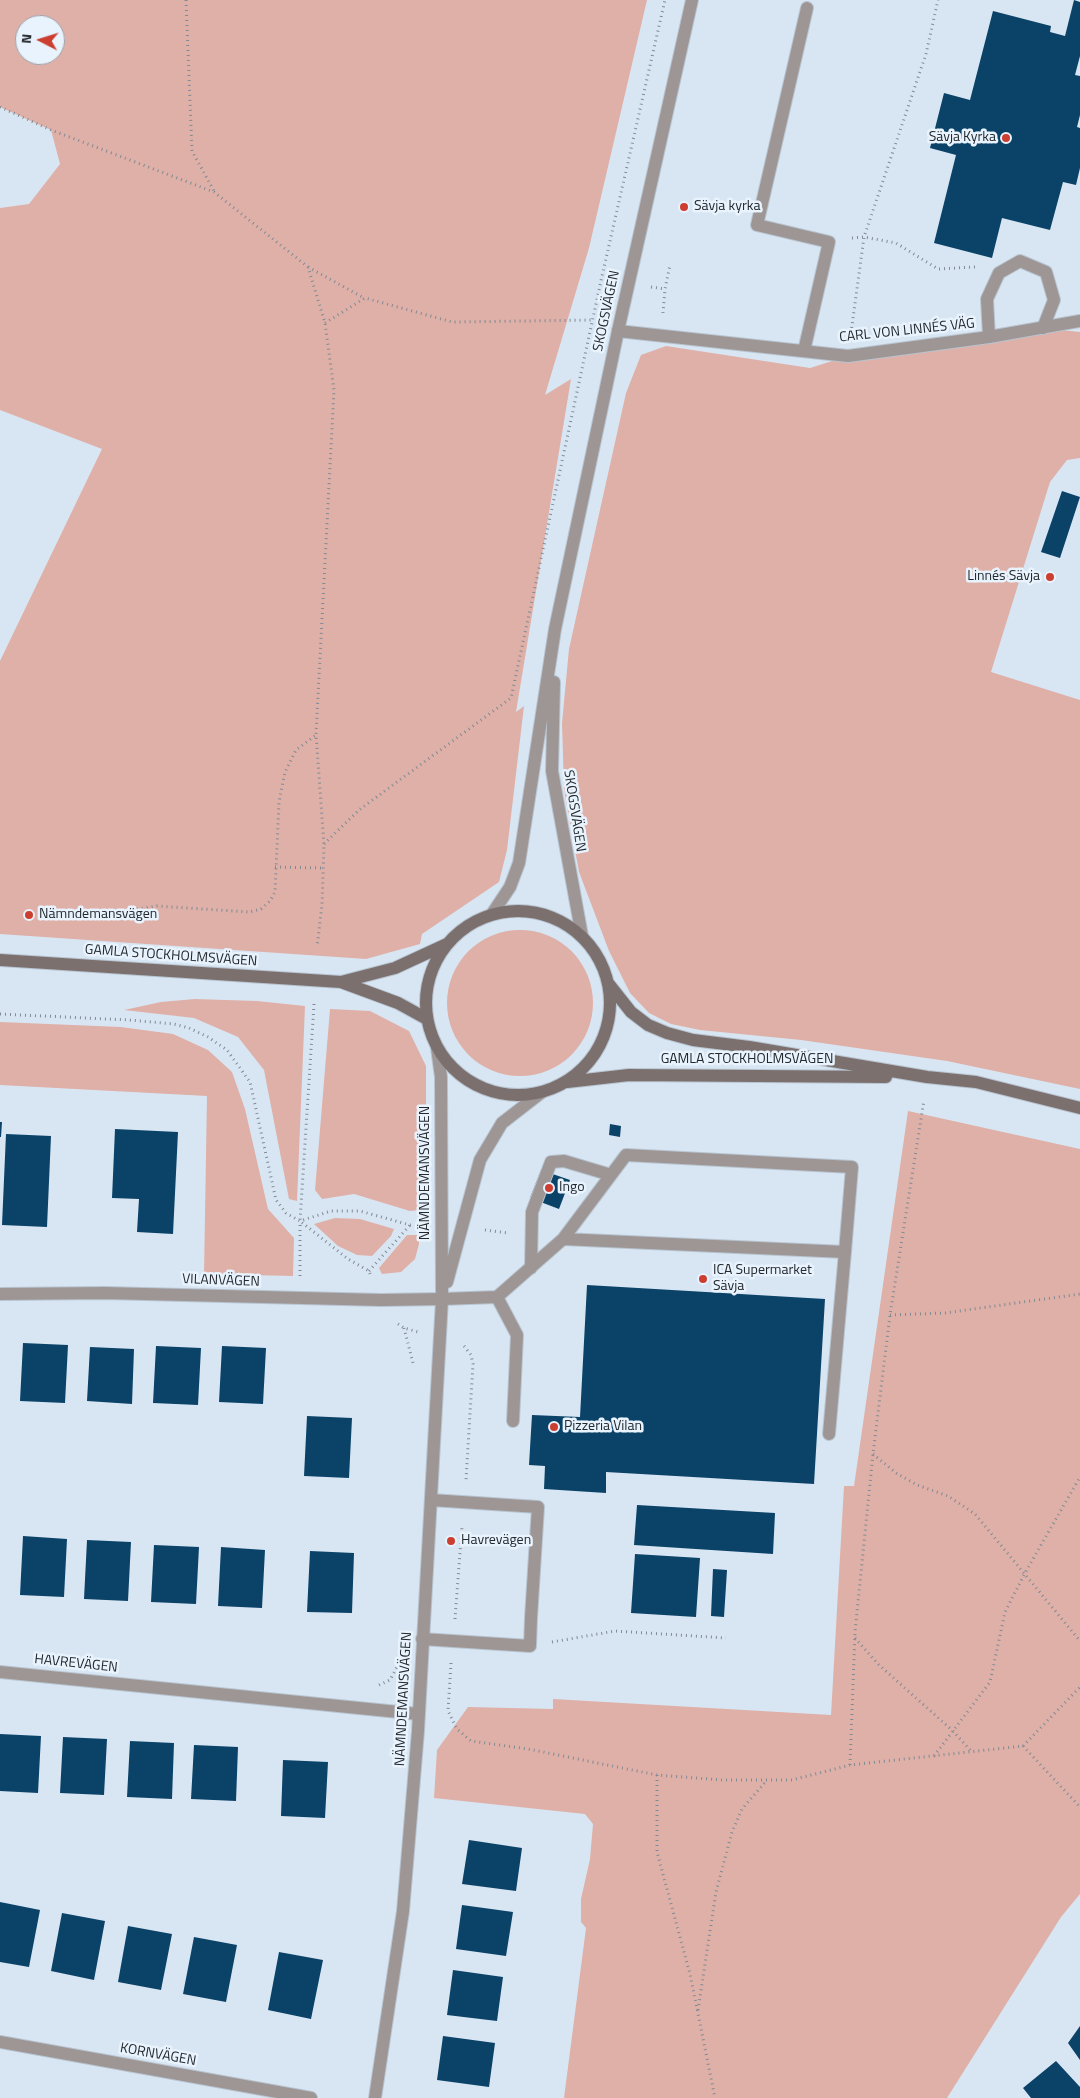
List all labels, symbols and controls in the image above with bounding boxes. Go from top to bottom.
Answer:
north arrow [15,15,65,65]
text: N [15,33,36,44]
place label: Sävja Kyrka [929,130,996,146]
marker: Sävja Kyrka [1000,132,1012,144]
place label: Sävja kyrka [694,199,760,215]
marker: Sävja kyrka [678,201,690,213]
street label: SKOGSVÄGEN [590,269,624,353]
street label: CARL VON LINNÉS VÄG [838,316,976,346]
place label: Linnés Sävja [967,569,1040,585]
marker: Linnés Sävja [1044,571,1056,583]
street label: SKOGSVÄGEN [559,769,589,853]
place label: Nämndemansvägen [39,907,157,923]
marker: Nämndemansvägen [23,909,35,921]
street label: GAMLA STOCKHOLMSVÄGEN [84,942,258,970]
street label: GAMLA STOCKHOLMSVÄGEN [661,1052,833,1068]
street label: NÄMNDEMANSVÄGEN [418,1106,434,1240]
place label: Ingo [559,1180,585,1196]
marker: Ingo [543,1182,555,1194]
place label: ICA Supermarket Sävja [713,1263,812,1295]
street label: VILANVÄGEN [182,1271,260,1291]
marker: ICA Supermarket Sävja [697,1273,709,1285]
place label: Pizzeria Vilan [564,1419,642,1435]
marker: Pizzeria Vilan [548,1421,560,1433]
place label: Havrevägen [461,1533,531,1549]
marker: Havrevägen [445,1535,457,1547]
street label: NÄMNDEMANSVÄGEN [392,1631,416,1767]
street label: HAVREVÄGEN [34,1651,118,1677]
street label: KORNVÄGEN [119,2040,197,2070]

